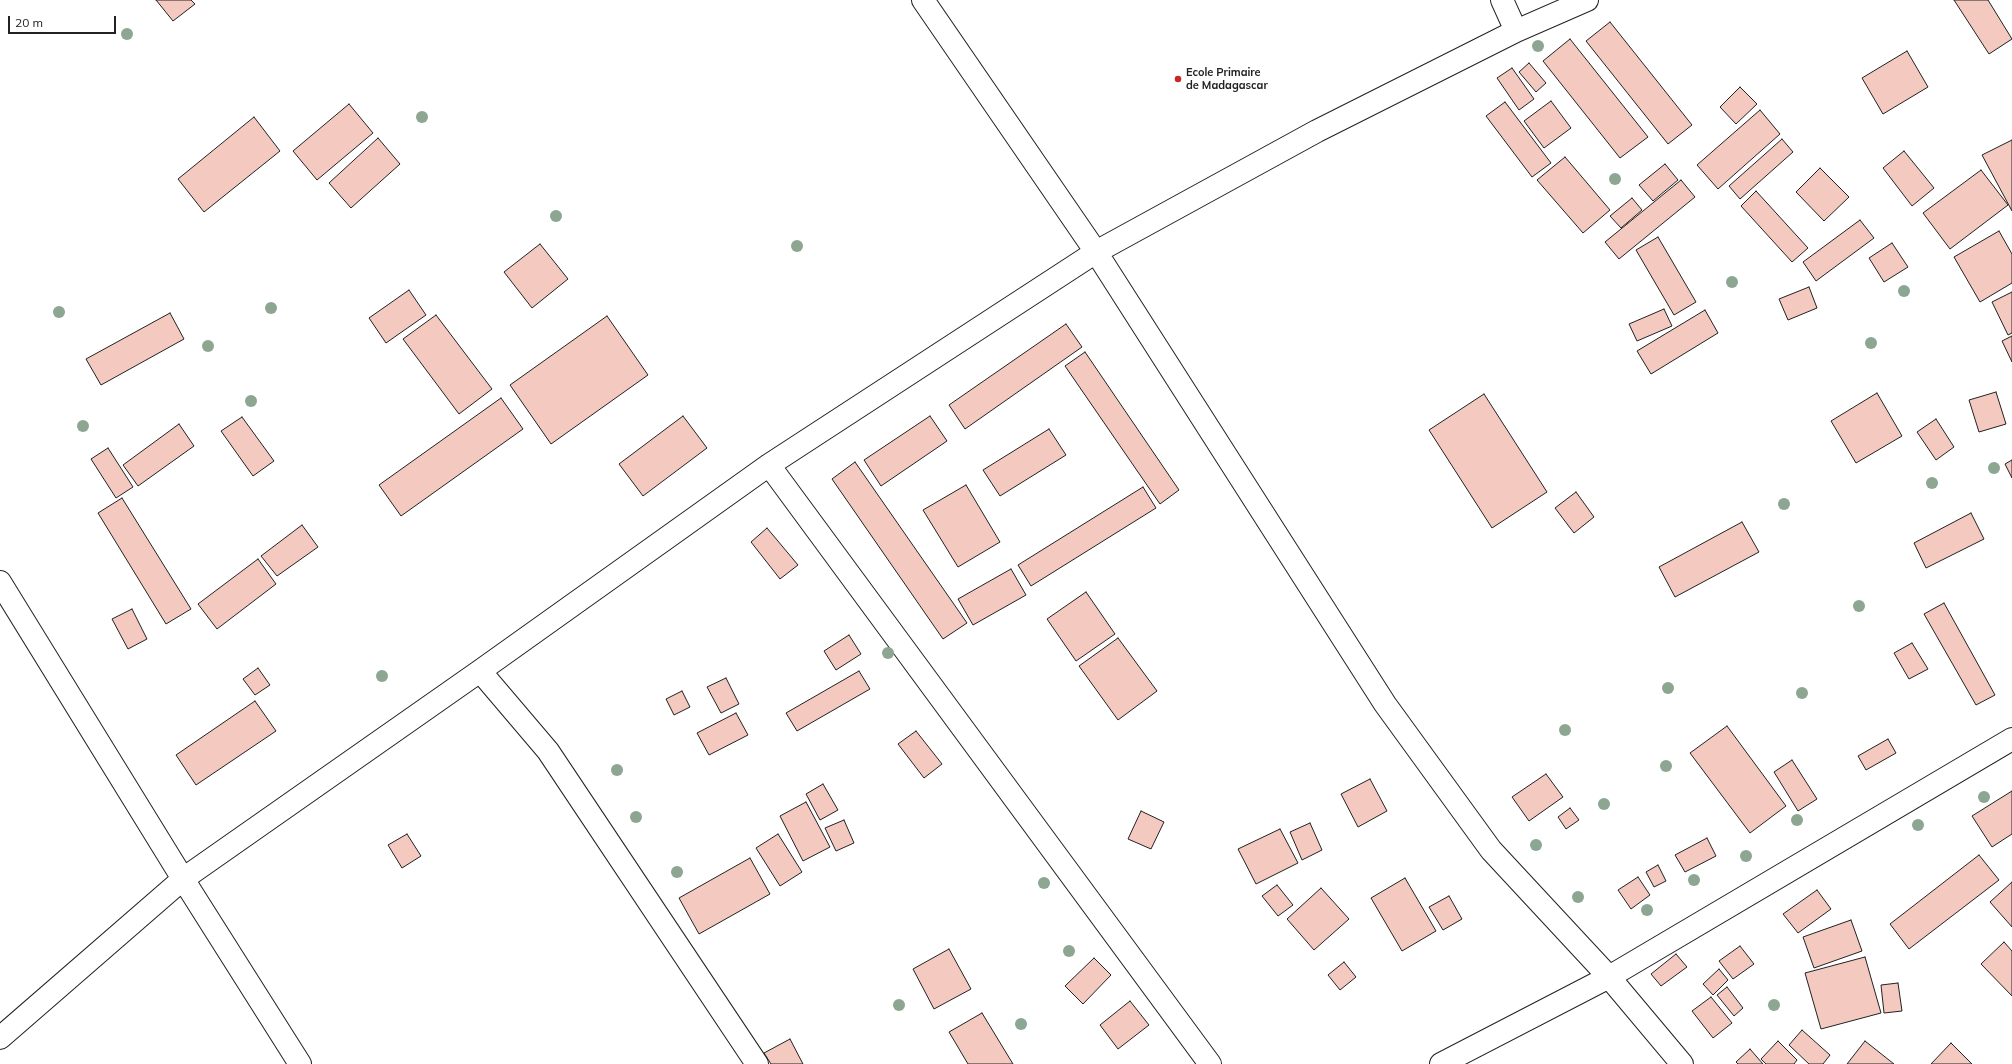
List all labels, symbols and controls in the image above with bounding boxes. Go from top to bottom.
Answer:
scale bar [10,8,118,34]
text: 20 m [15,15,43,30]
place label: Ecole Primaire de Madagascar [1186,66,1268,92]
marker: Ecole Primaire de Madagascar [1173,74,1183,84]

